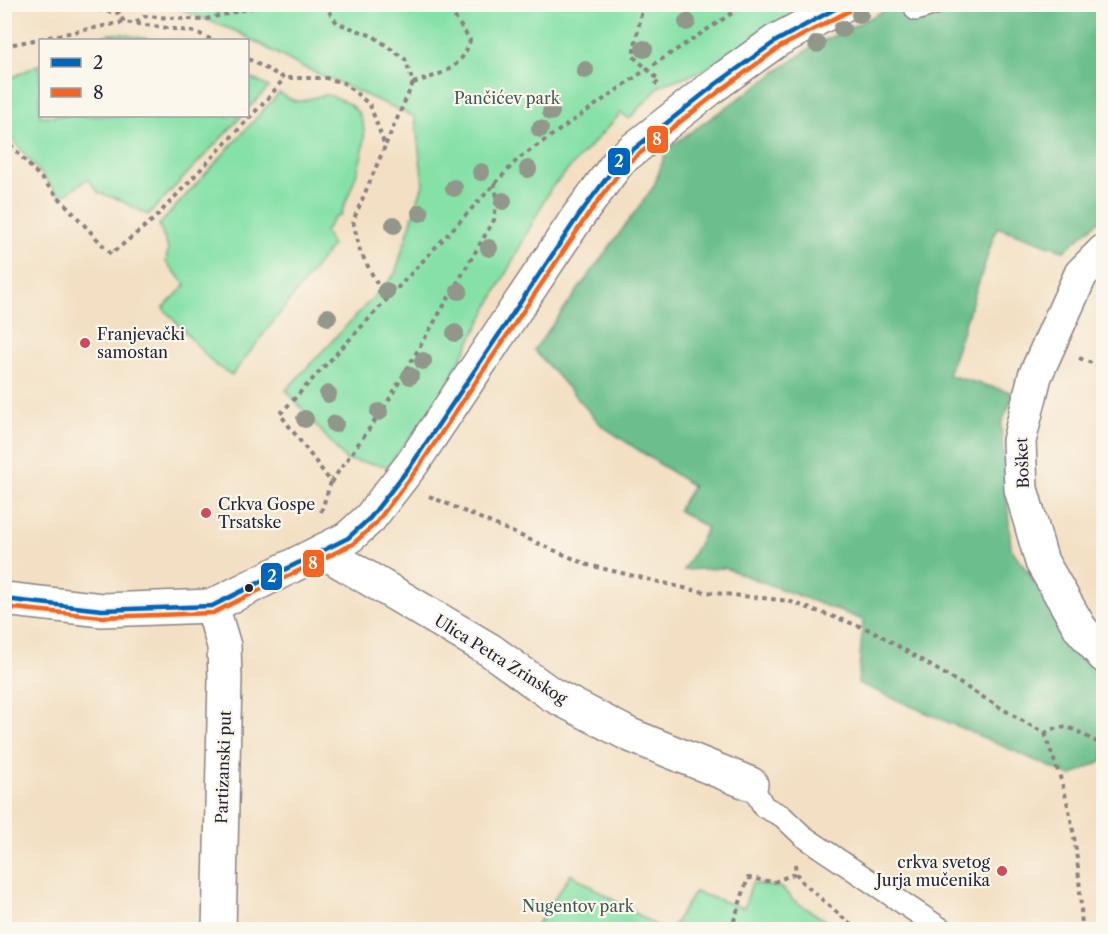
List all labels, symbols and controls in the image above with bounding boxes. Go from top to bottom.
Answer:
legend [39,39,249,117]
text: 2 [93,52,103,74]
text: 8 [93,82,104,104]
park label: Pančićev park [454,88,561,108]
line badge: 8 [646,125,669,154]
text: 8 [652,129,662,149]
line badge: 2 [607,147,631,176]
text: 2 [614,151,624,171]
place label: Franjevački samostan [97,324,185,362]
marker: Franjevački samostan [78,336,92,350]
street label: Bošket [1011,437,1033,489]
place label: Crkva Gospe Trsatske [218,494,315,532]
marker: Crkva Gospe Trsatske [199,506,213,520]
line badge: 8 [302,549,325,578]
text: 8 [308,553,318,573]
line badge: 2 [260,562,283,591]
text: 2 [267,566,277,586]
unlabelled marker [243,582,255,594]
street label: Ulica Petra Zrinskog [431,610,572,708]
street label: Partizanski put [211,710,235,824]
place label: crkva svetog Jurja mučenika [873,852,991,890]
marker: crkva svetog Jurja mučenika [995,864,1009,878]
park label: Nugentov park [522,896,635,916]

